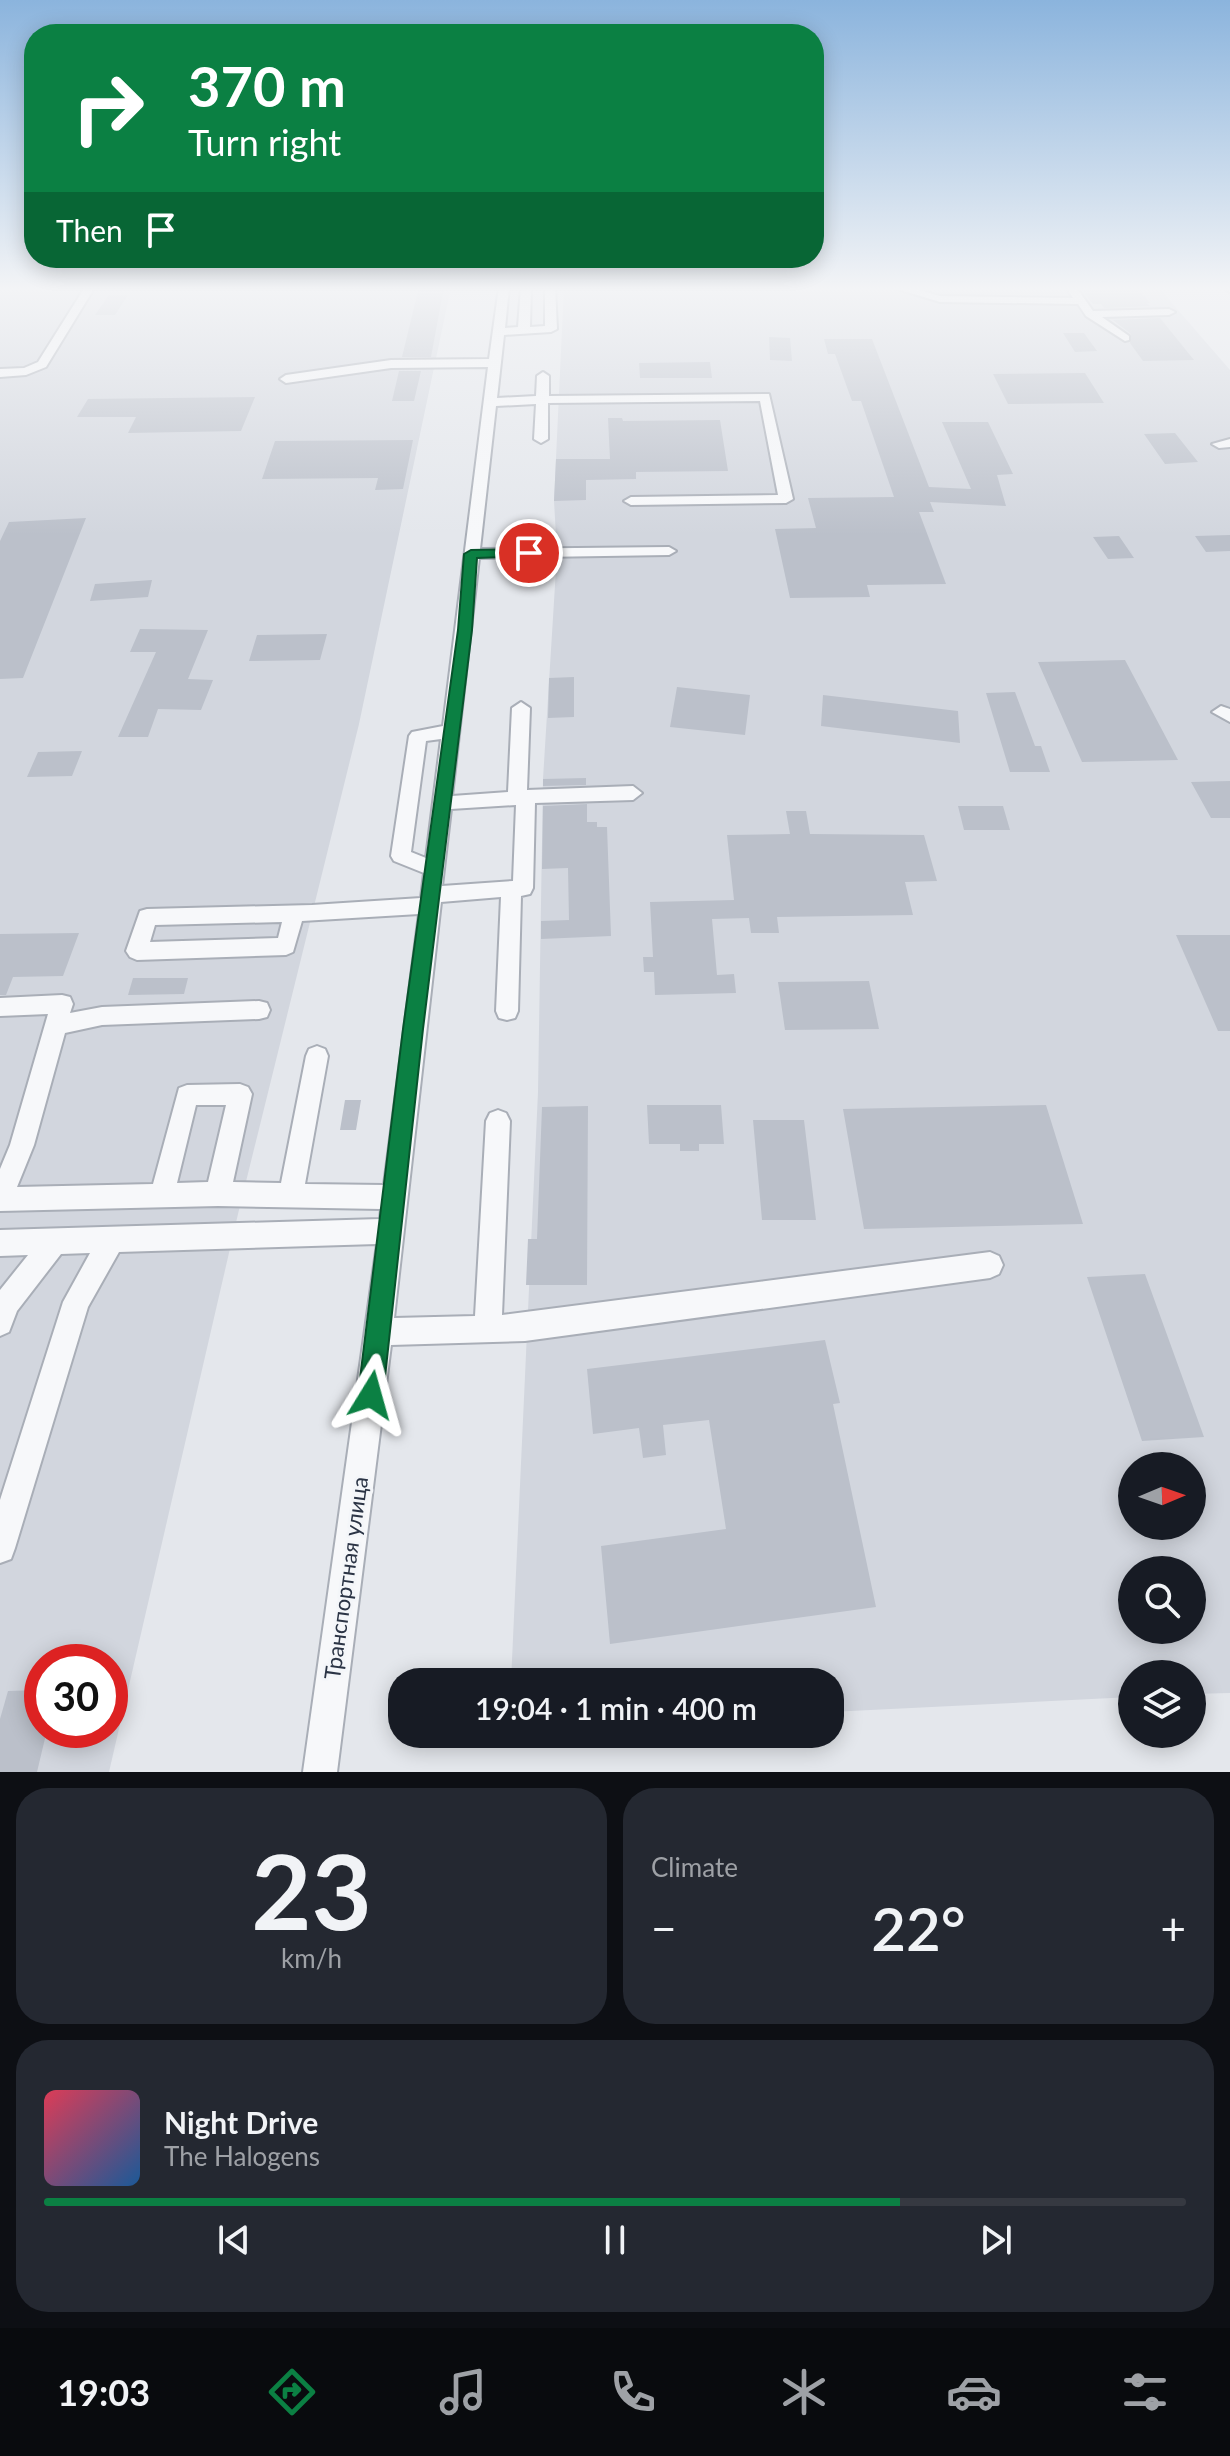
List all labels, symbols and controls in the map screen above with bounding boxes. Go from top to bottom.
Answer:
text: 370 m [188,52,346,119]
icon: right [56,56,160,160]
text: Turn right [188,120,341,164]
icon: arrive [139,208,183,252]
text: Then [56,212,123,248]
pin [495,519,563,587]
icon: arrive [507,531,551,575]
position arrow [329,1353,413,1437]
north arrow [1118,1452,1206,1540]
map controls [1118,1452,1206,1748]
street label: Транспортная улица [318,1475,373,1681]
button: search [1118,1556,1206,1644]
speed limit sign: 30 [24,1644,128,1748]
button: layers [1118,1660,1206,1748]
text: 19:04 · 1 min · 400 m [475,1690,757,1726]
text: 23 [251,1827,372,1952]
text: Climate [651,1851,738,1883]
text: 22° [871,1892,966,1964]
text: − [651,1902,677,1954]
text: + [1160,1902,1186,1954]
text: km/h [281,1942,342,1974]
text: Night Drive [164,2104,318,2140]
text: The Halogens [164,2140,320,2172]
icon: previous [212,2218,256,2262]
icon: pause [593,2218,637,2262]
icon: next [974,2218,1018,2262]
icon: directions [264,2364,320,2420]
icon: music [435,2364,491,2420]
icon: phone [605,2364,661,2420]
icon: climate [776,2364,832,2420]
icon: car [946,2364,1002,2420]
icon: filters [1117,2364,1173,2420]
text: 19:03 [57,2370,150,2414]

